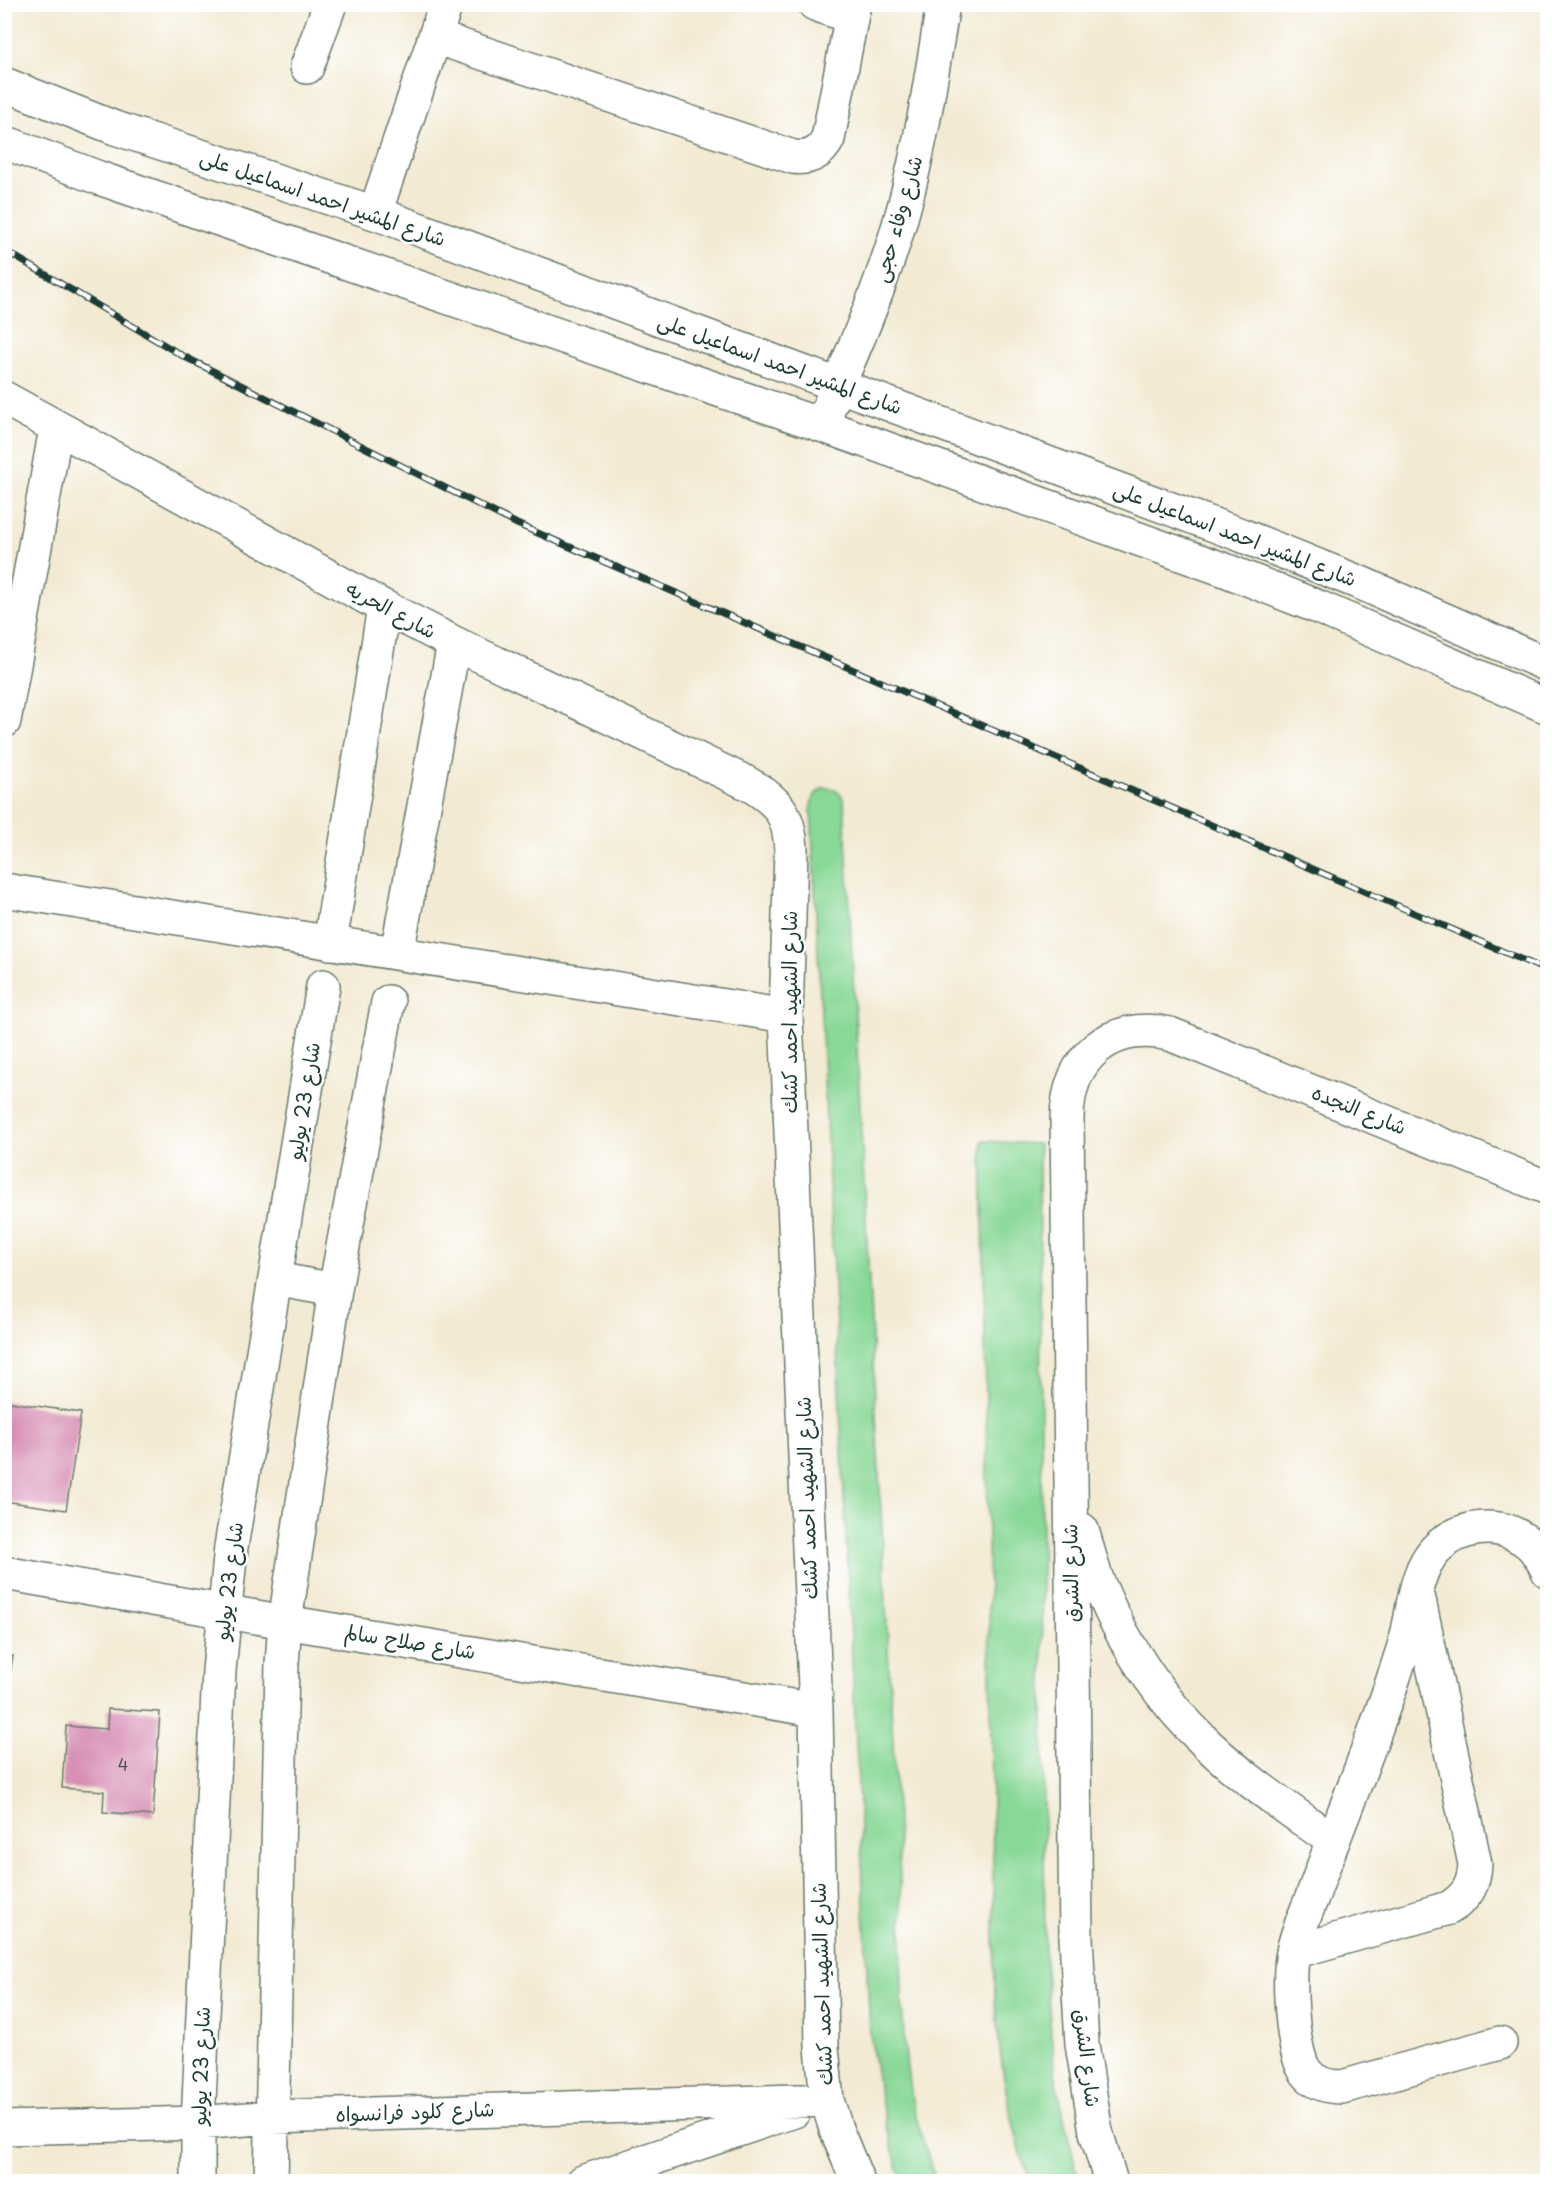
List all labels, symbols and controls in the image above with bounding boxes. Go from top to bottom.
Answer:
street label: شارع المشير احمد اسماعيل على [196,141,450,253]
street label: شارع وفاء حجى [865,152,929,286]
street label: شارع المشير احمد اسماعيل على [654,305,907,421]
street label: شارع المشير احمد اسماعيل على [1109,473,1361,593]
street label: شارع الحريه [341,573,442,645]
street label: شارع الشهيد احمد كشك [774,910,804,1114]
street label: شارع 23 يوليو [279,1040,327,1163]
street label: شارع النجده [1308,1076,1411,1142]
street label: شارع الشهيد احمد كشك [787,1396,825,1600]
street label: شارع 23 يوليو [206,1520,250,1643]
street label: شارع الشرق [1054,1523,1086,1623]
street label: شارع صلاح سالم [342,1616,478,1667]
house number: 4 [118,1752,128,1776]
street label: شارع الشهيد احمد كشك [802,1882,840,2086]
street label: شارع 23 يوليو [183,2006,217,2127]
street label: شارع الشرق [1067,2007,1109,2109]
street label: شارع كلود فرانسواه [335,2093,495,2129]

